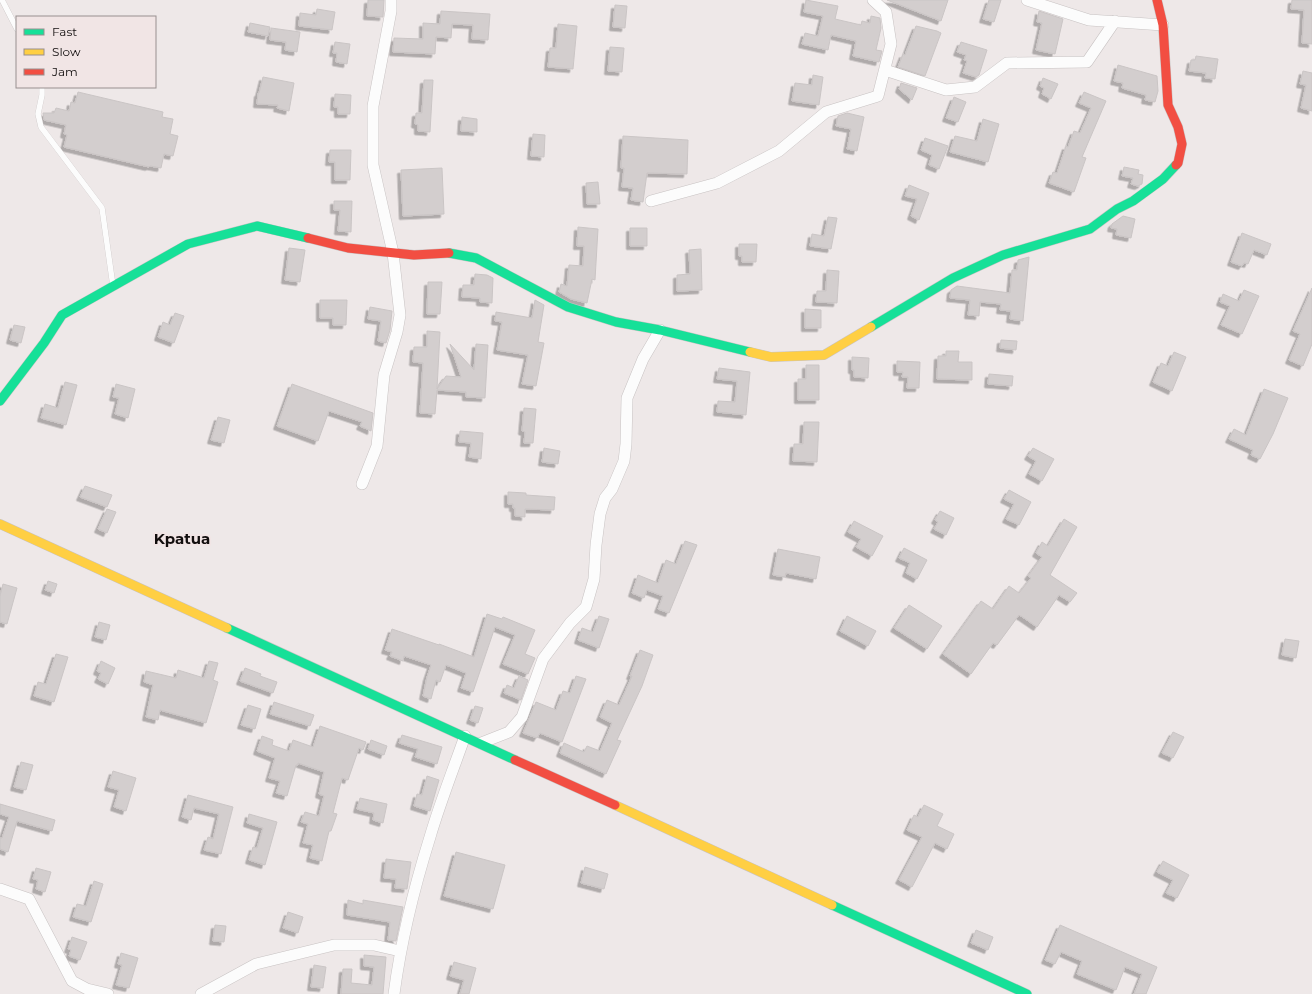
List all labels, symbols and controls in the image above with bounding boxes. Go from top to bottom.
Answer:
legend [16,16,156,88]
text: Fast [52,24,77,39]
text: Slow [52,44,81,59]
text: Jam [51,64,78,79]
district label: Kpatua [154,529,210,548]

